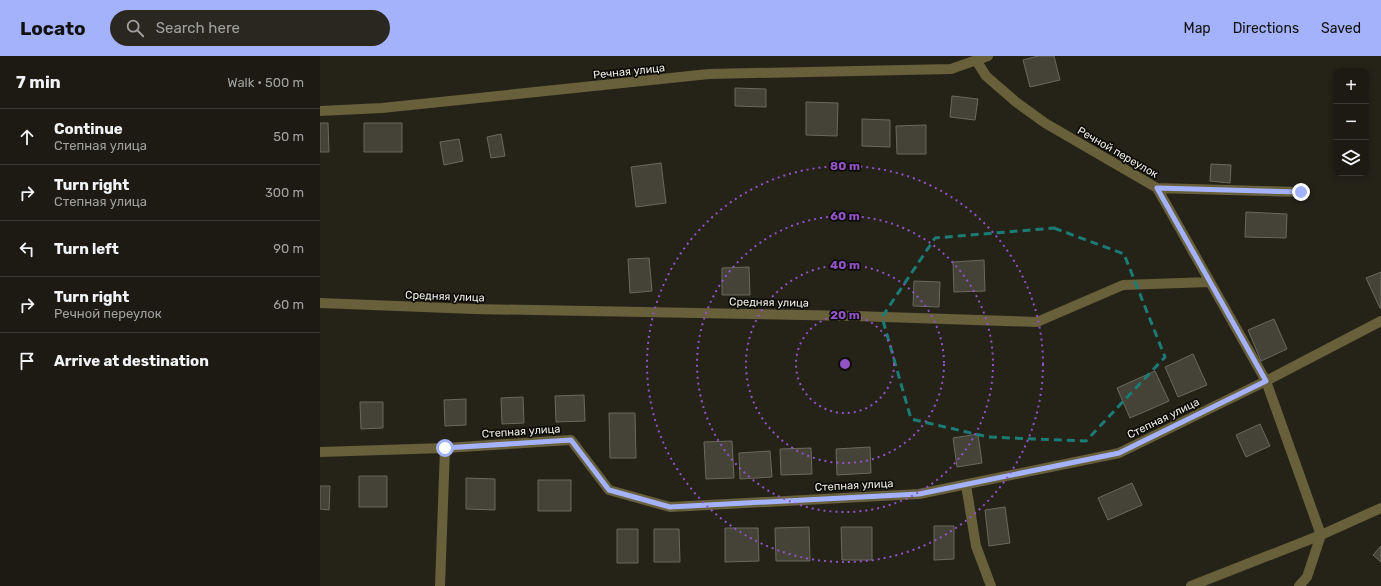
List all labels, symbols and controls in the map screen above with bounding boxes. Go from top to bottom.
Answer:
search box [110,10,390,46]
text: Locato [20,17,86,40]
icon: search [124,17,146,39]
text: Search here [156,19,240,37]
text: Map [1184,20,1211,37]
text: Directions [1233,20,1299,37]
text: Saved [1321,20,1361,37]
street label: Речная улица [592,61,666,82]
map controls [1333,68,1369,176]
button: + [1333,68,1369,104]
text: 7 min [16,72,61,92]
text: Walk · 500 m [227,75,304,90]
button: − [1333,104,1369,140]
text: Continue [54,120,123,138]
street label: Речной переулок [1075,124,1161,181]
icon: ahead [16,126,38,148]
text: 50 m [273,129,304,144]
text: Степная улица [54,138,147,153]
button: layers [1333,140,1369,176]
text: 80 m [830,159,860,173]
text: Turn right [54,176,129,194]
icon: right [16,182,38,204]
route end [1292,183,1310,201]
text: 300 m [265,185,304,200]
text: Степная улица [54,194,147,209]
text: 60 m [830,209,860,223]
icon: left [16,238,38,260]
text: Turn left [54,240,119,258]
text: 90 m [273,241,304,256]
text: 40 m [830,258,860,272]
text: Turn right [54,288,129,306]
street label: Средняя улица [405,289,485,304]
icon: right [16,294,38,316]
street label: Средняя улица [729,295,809,310]
text: 60 m [273,297,304,312]
text: Речной переулок [54,306,162,321]
text: 20 m [830,308,860,322]
icon: arrive [16,350,38,372]
text: Arrive at destination [54,352,209,370]
centre of rings [838,357,852,371]
street label: Степная улица [1125,395,1201,442]
street label: Степная улица [481,422,561,441]
route start [436,439,454,457]
street label: Степная улица [814,477,894,494]

